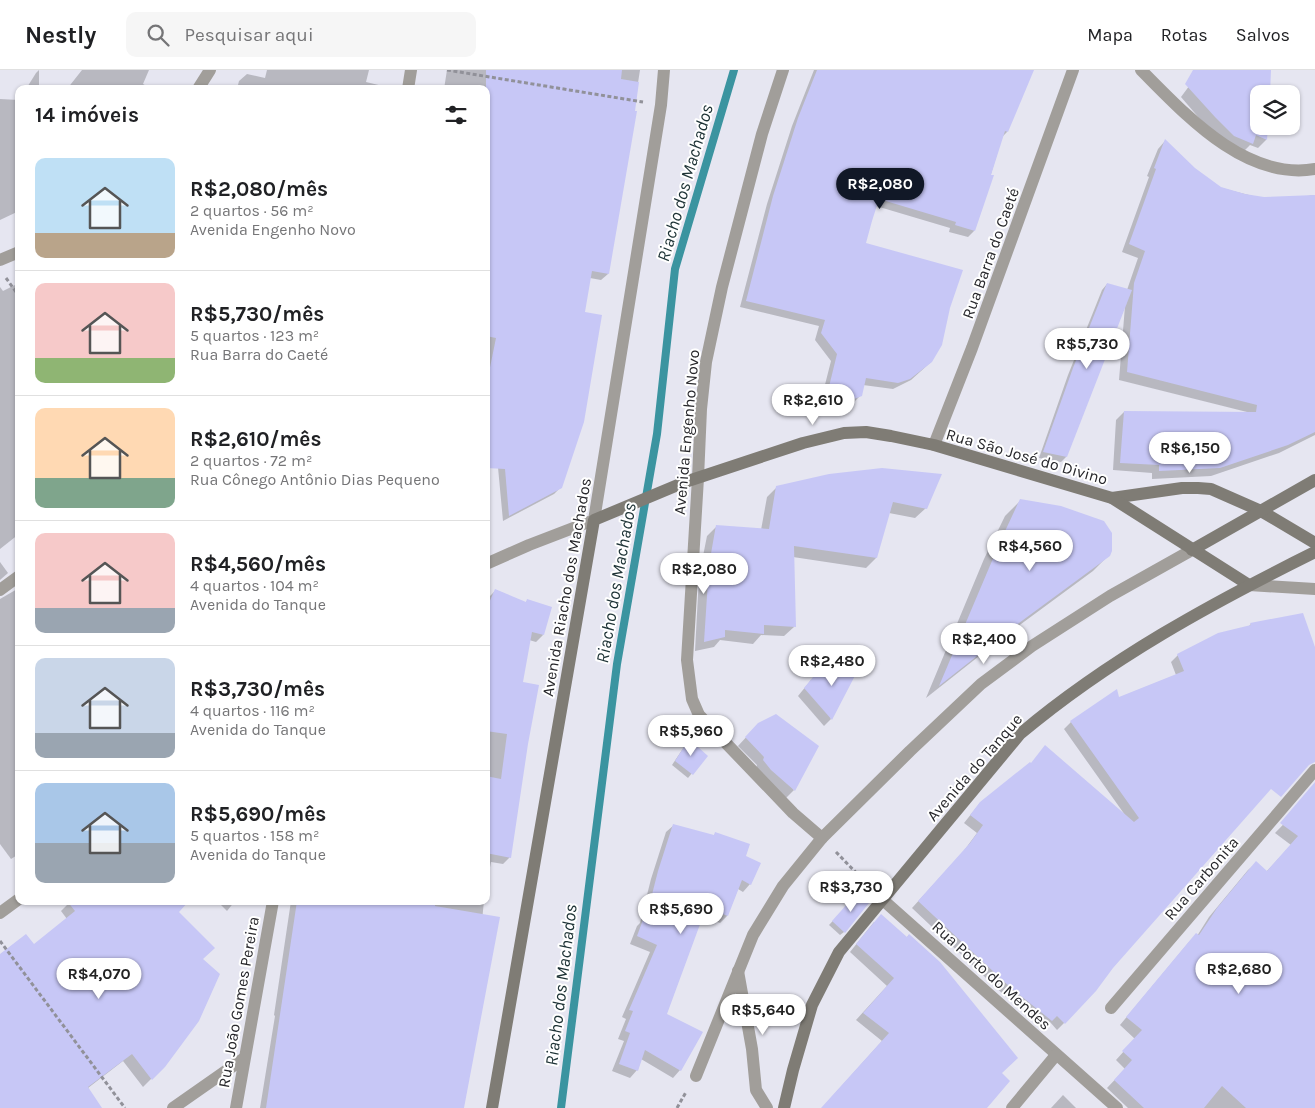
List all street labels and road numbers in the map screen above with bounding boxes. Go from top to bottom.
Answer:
street label: Rua Barra do Caeté [958,185,1023,321]
street label: Avenida Engenho Novo [670,349,703,515]
street label: Rua São José do Divino [944,424,1110,489]
street label: Avenida Riacho dos Machados [538,476,595,698]
street label: Avenida do Tanque [923,710,1026,825]
street label: Rua Carbonita [1160,833,1243,924]
street label: Rua João Gomes Pereira [214,915,263,1089]
street label: Rua Porto do Mendes [928,917,1055,1034]

